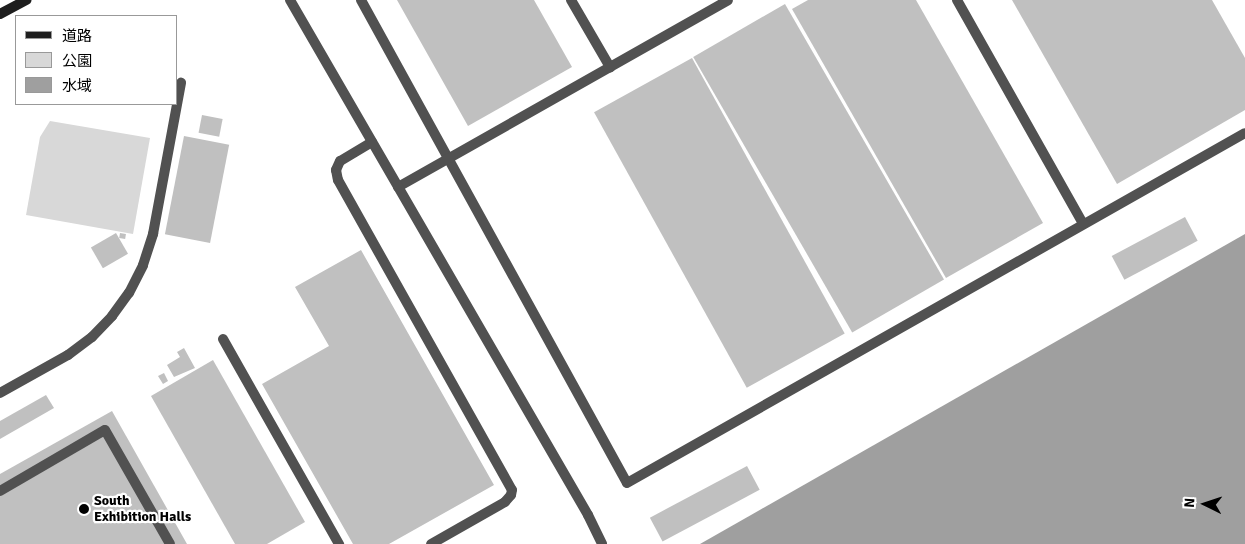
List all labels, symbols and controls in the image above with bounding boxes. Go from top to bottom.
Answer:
legend [15,15,178,105]
text: 道路 [62,27,92,45]
text: 公園 [62,52,92,70]
text: 水域 [62,77,92,95]
north arrow [1180,479,1230,529]
place label: South Exhibition Halls [94,493,191,526]
text: N [1181,497,1198,508]
marker: South Exhibition Halls [78,503,90,515]

